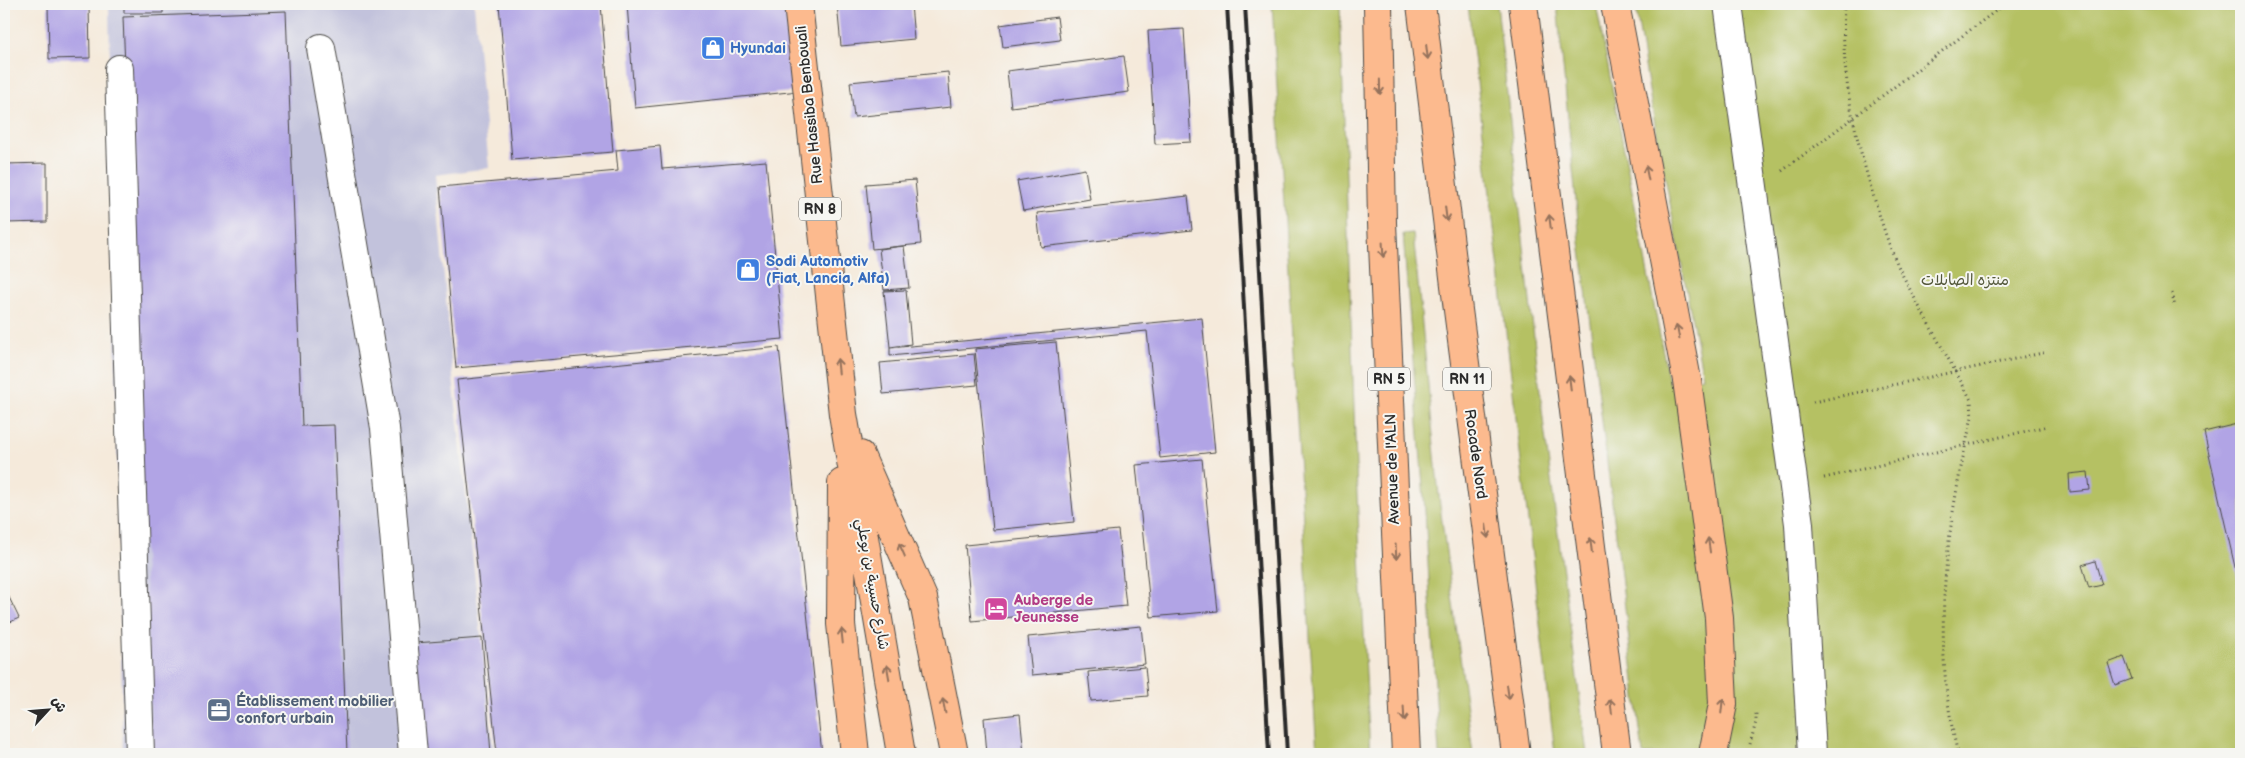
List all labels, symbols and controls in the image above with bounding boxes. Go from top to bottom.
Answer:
street label: Rue Hassiba Benbouali [792,25,827,185]
shop icon: Hyundai [700,35,726,61]
place label: Hyundai [730,39,786,58]
one-way arrow [1422,44,1432,60]
one-way arrow [1375,79,1384,95]
one-way arrow [1642,165,1652,181]
road number: RN 8 [799,198,841,220]
one-way arrow [1441,205,1451,221]
one-way arrow [1545,214,1555,230]
one-way arrow [1379,242,1388,258]
place label: Sodi Automotiv (Fiat, Lancia, Alfa) [766,252,890,288]
shop icon: Sodi Automotiv (Fiat, Lancia, Alfa) [735,257,761,283]
park label: منتزه الصابلات [1921,271,2009,290]
one-way arrow [1673,325,1682,341]
one-way arrow [833,358,843,374]
road number: RN 5 [1368,368,1410,390]
road number: RN 11 [1443,368,1491,390]
one-way arrow [1565,376,1575,392]
street label: Rocade Nord [1460,408,1491,500]
street label: Avenue de l'ALN [1381,413,1404,525]
street label: شارع حسيبة بن بوعلي [849,517,893,652]
one-way arrow [1482,523,1492,539]
one-way arrow [1585,537,1595,553]
one-way arrow [1703,537,1713,553]
one-way arrow [897,543,907,558]
one-way arrow [1391,544,1400,560]
place label: Auberge de Jeunesse [1013,591,1093,627]
hotel icon: Auberge de Jeunesse [983,596,1009,622]
one-way arrow [837,628,847,644]
one-way arrow [883,664,893,680]
one-way arrow [1503,684,1513,700]
north arrow [22,686,72,736]
place label: Établissement mobilier confort urbain [236,691,395,728]
text: ش [48,694,70,715]
office icon: Établissement mobilier confort urbain [206,697,232,723]
one-way arrow [1606,698,1616,714]
one-way arrow [939,699,949,715]
one-way arrow [1717,699,1727,715]
one-way arrow [1399,706,1408,722]

